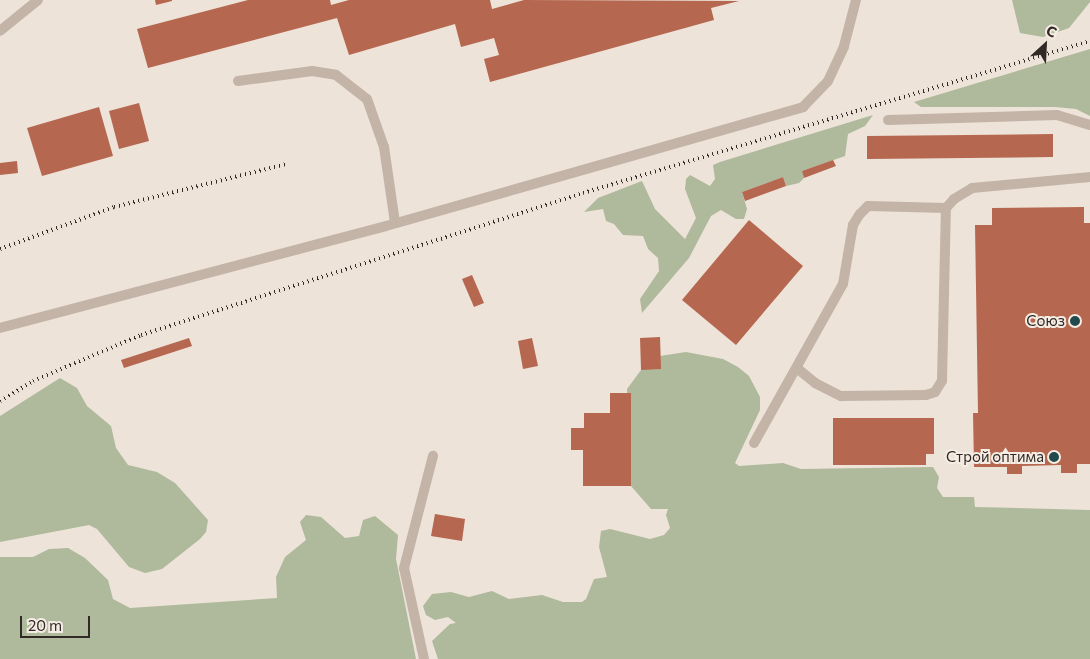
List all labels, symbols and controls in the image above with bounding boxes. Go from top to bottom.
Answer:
north arrow [1020,20,1070,70]
text: С [1044,21,1059,41]
place label: Союз [1026,312,1065,330]
marker: Союз [1069,315,1081,327]
place label: Строй оптима [946,448,1044,466]
marker: Строй оптима [1048,451,1060,463]
scale bar [22,606,92,638]
text: 20 m [28,616,62,634]

